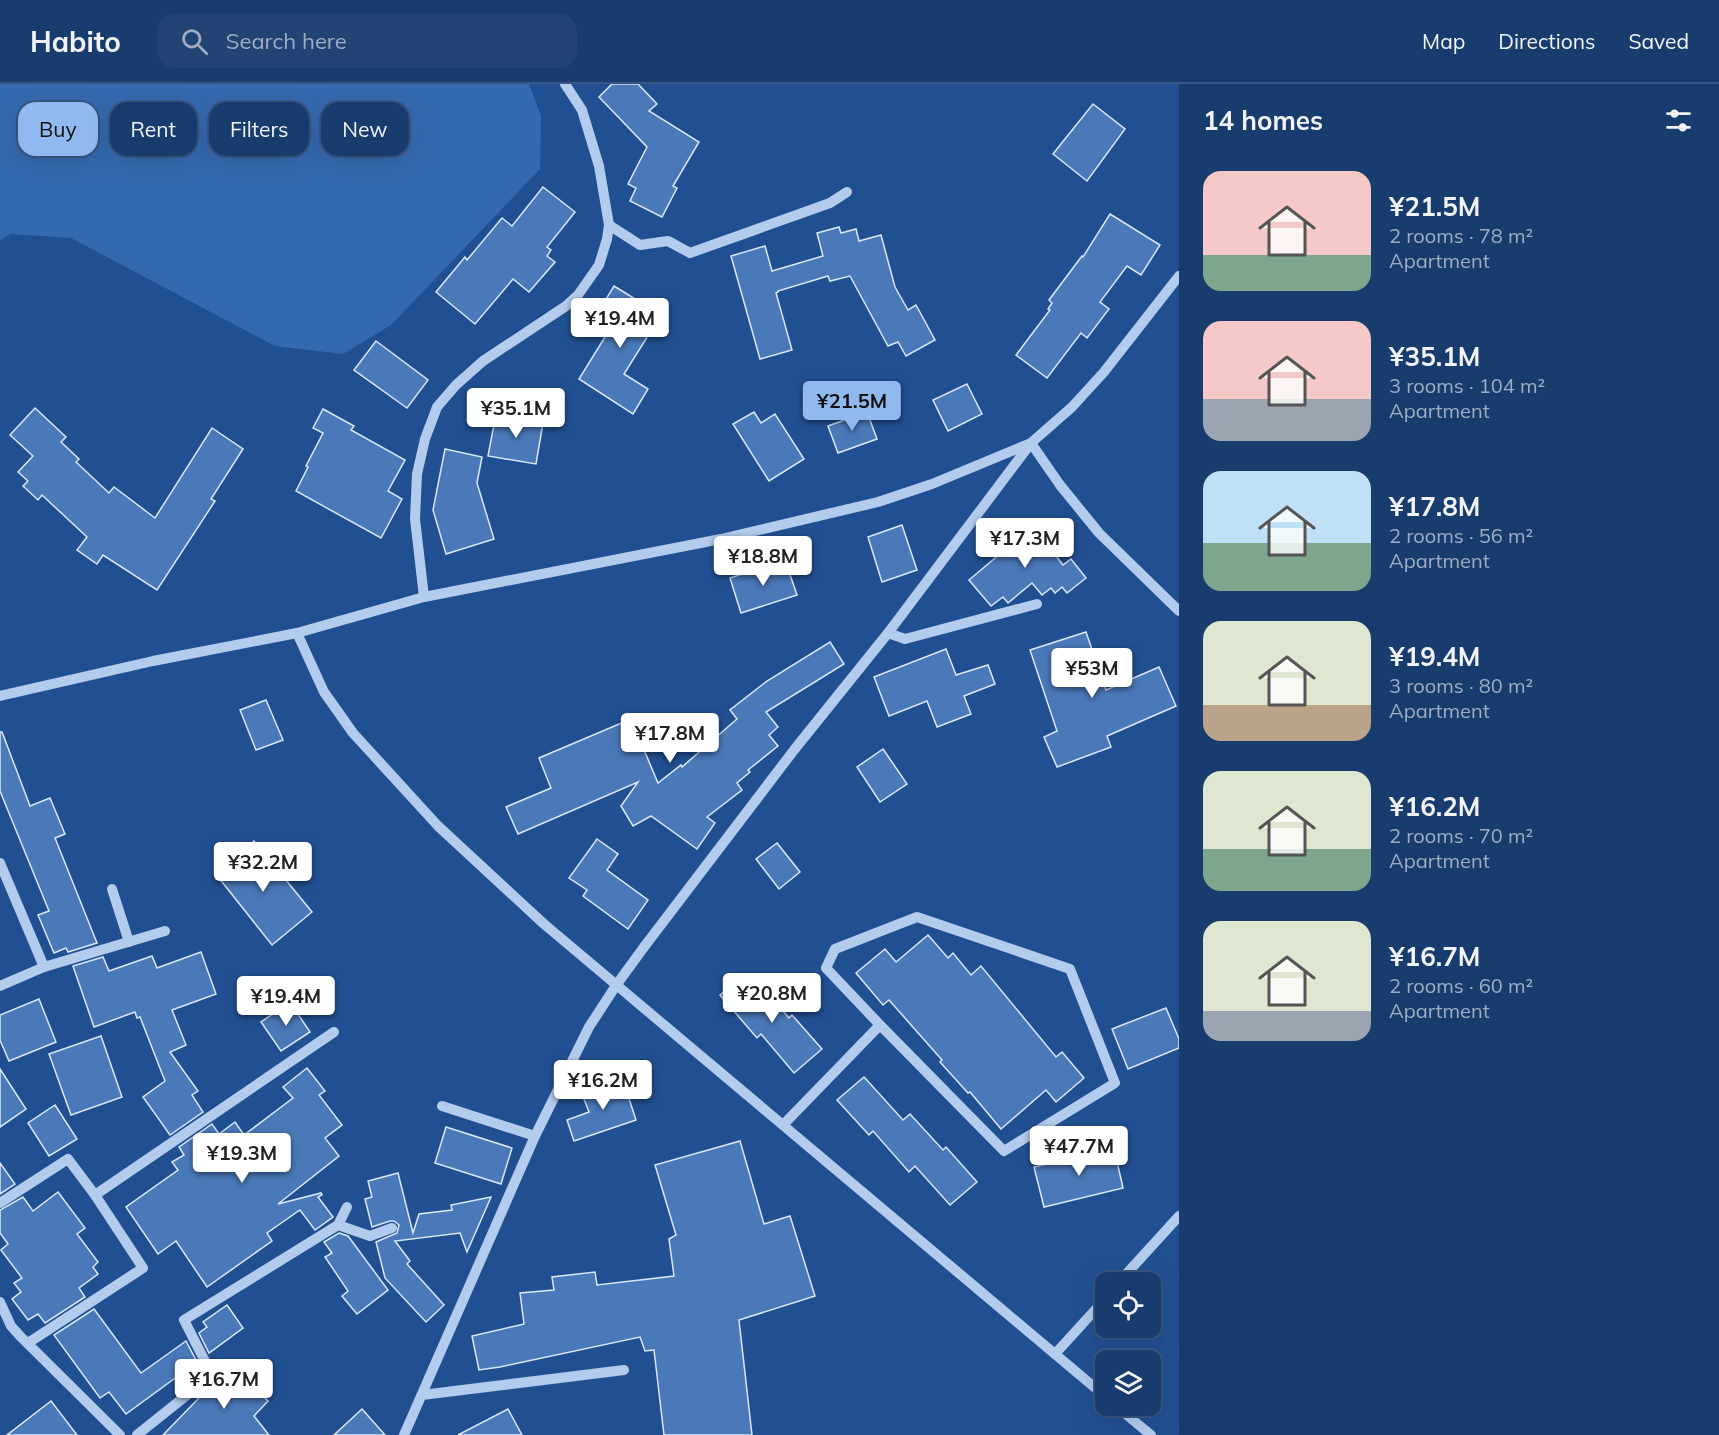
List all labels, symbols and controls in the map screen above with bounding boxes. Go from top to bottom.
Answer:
search box [157,14,577,68]
text: Habito [30,24,121,59]
icon: search [178,25,211,58]
text: Search here [226,27,347,55]
text: Map [1422,28,1465,54]
text: Directions [1498,28,1595,54]
text: Saved [1628,28,1689,54]
chip: Buy [18,102,98,156]
chip: Rent [110,102,197,156]
chip: Filters [209,102,309,156]
chip: New [321,102,409,156]
text: 14 homes [1203,104,1323,137]
icon: filters [1662,104,1695,137]
text: ¥21.5M [1389,190,1480,223]
icon: home [1251,195,1323,267]
text: 2 rooms · 78 m² [1389,223,1533,248]
text: Apartment [1389,248,1490,273]
pin: ¥19.4M [571,298,669,349]
text: ¥19.4M [585,305,655,330]
text: ¥35.1M [1389,340,1480,373]
icon: home [1251,345,1323,417]
text: 3 rooms · 104 m² [1389,373,1545,398]
pin: ¥21.5M [803,381,901,432]
pin: ¥35.1M [467,388,565,439]
text: ¥21.5M [817,388,887,413]
text: ¥35.1M [481,395,551,420]
text: Apartment [1389,398,1490,423]
text: ¥17.8M [1389,490,1480,523]
icon: home [1251,495,1323,567]
pin: ¥17.3M [976,518,1074,569]
text: 2 rooms · 56 m² [1389,523,1533,548]
text: ¥17.3M [990,525,1060,550]
pin: ¥18.8M [714,536,812,587]
text: ¥18.8M [728,543,798,568]
text: Apartment [1389,548,1490,573]
text: ¥19.4M [1389,640,1480,673]
icon: home [1251,645,1323,717]
pin: ¥53M [1056,648,1128,699]
text: ¥53M [1065,655,1119,680]
text: 3 rooms · 80 m² [1389,673,1533,698]
text: Apartment [1389,698,1490,723]
pin: ¥17.8M [621,713,719,764]
text: ¥17.8M [635,720,705,745]
text: ¥16.2M [1389,790,1480,823]
icon: home [1251,795,1323,867]
text: 2 rooms · 70 m² [1389,823,1533,848]
pin: ¥32.2M [214,842,312,893]
text: Apartment [1389,848,1490,873]
text: ¥32.2M [228,849,298,874]
text: ¥16.7M [1389,940,1480,973]
icon: home [1251,945,1323,1017]
pin: ¥20.8M [723,973,821,1024]
text: 2 rooms · 60 m² [1389,973,1533,998]
pin: ¥19.4M [237,976,335,1027]
text: ¥20.8M [737,980,807,1005]
text: ¥19.4M [251,983,321,1008]
text: Apartment [1389,998,1490,1023]
pin: ¥16.2M [554,1060,652,1111]
text: ¥16.2M [568,1067,638,1092]
pin: ¥47.7M [1030,1126,1128,1177]
pin: ¥19.3M [193,1133,291,1184]
text: ¥47.7M [1044,1133,1114,1158]
text: ¥19.3M [207,1140,277,1165]
map controls [1095,1272,1161,1416]
button: locate [1095,1272,1161,1338]
button: layers [1095,1350,1161,1416]
pin: ¥16.7M [175,1359,273,1410]
text: ¥16.7M [189,1366,259,1391]

